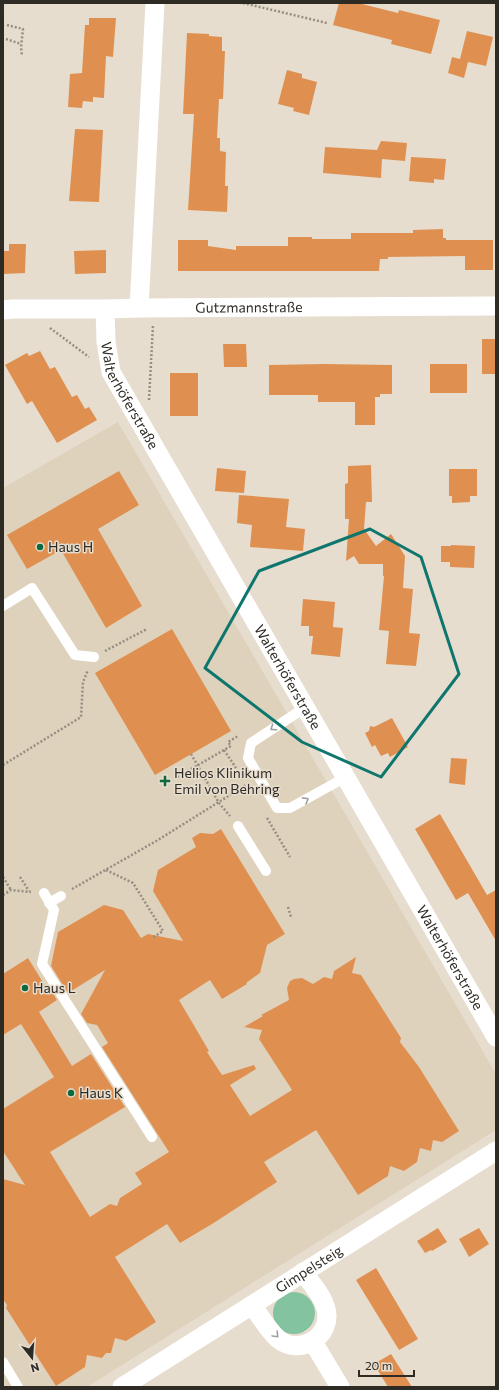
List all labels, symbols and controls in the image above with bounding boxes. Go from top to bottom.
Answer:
street label: Gutzmannstraße [195,298,303,316]
street label: Walterhöferstraße [98,340,163,452]
place label: Haus H [48,538,93,555]
marker: Haus H [35,542,45,552]
street label: Walterhöferstraße [251,622,325,732]
one-way arrow [270,723,277,731]
place label: Helios Klinikum Emil von Behring [174,764,280,797]
marker: Helios Klinikum Emil von Behring [159,775,171,787]
one-way arrow [302,797,309,804]
street label: Walterhöferstraße [413,902,487,1013]
place label: Haus L [33,979,76,996]
marker: Haus L [20,983,30,993]
place label: Haus K [79,1084,123,1101]
marker: Haus K [66,1088,76,1098]
street label: Gimpelsteig [272,1241,346,1296]
one-way arrow [271,1330,278,1338]
north arrow [12,1338,52,1378]
scale bar [359,1352,414,1378]
text: 20 m [365,1358,392,1372]
text: N [29,1361,41,1375]

